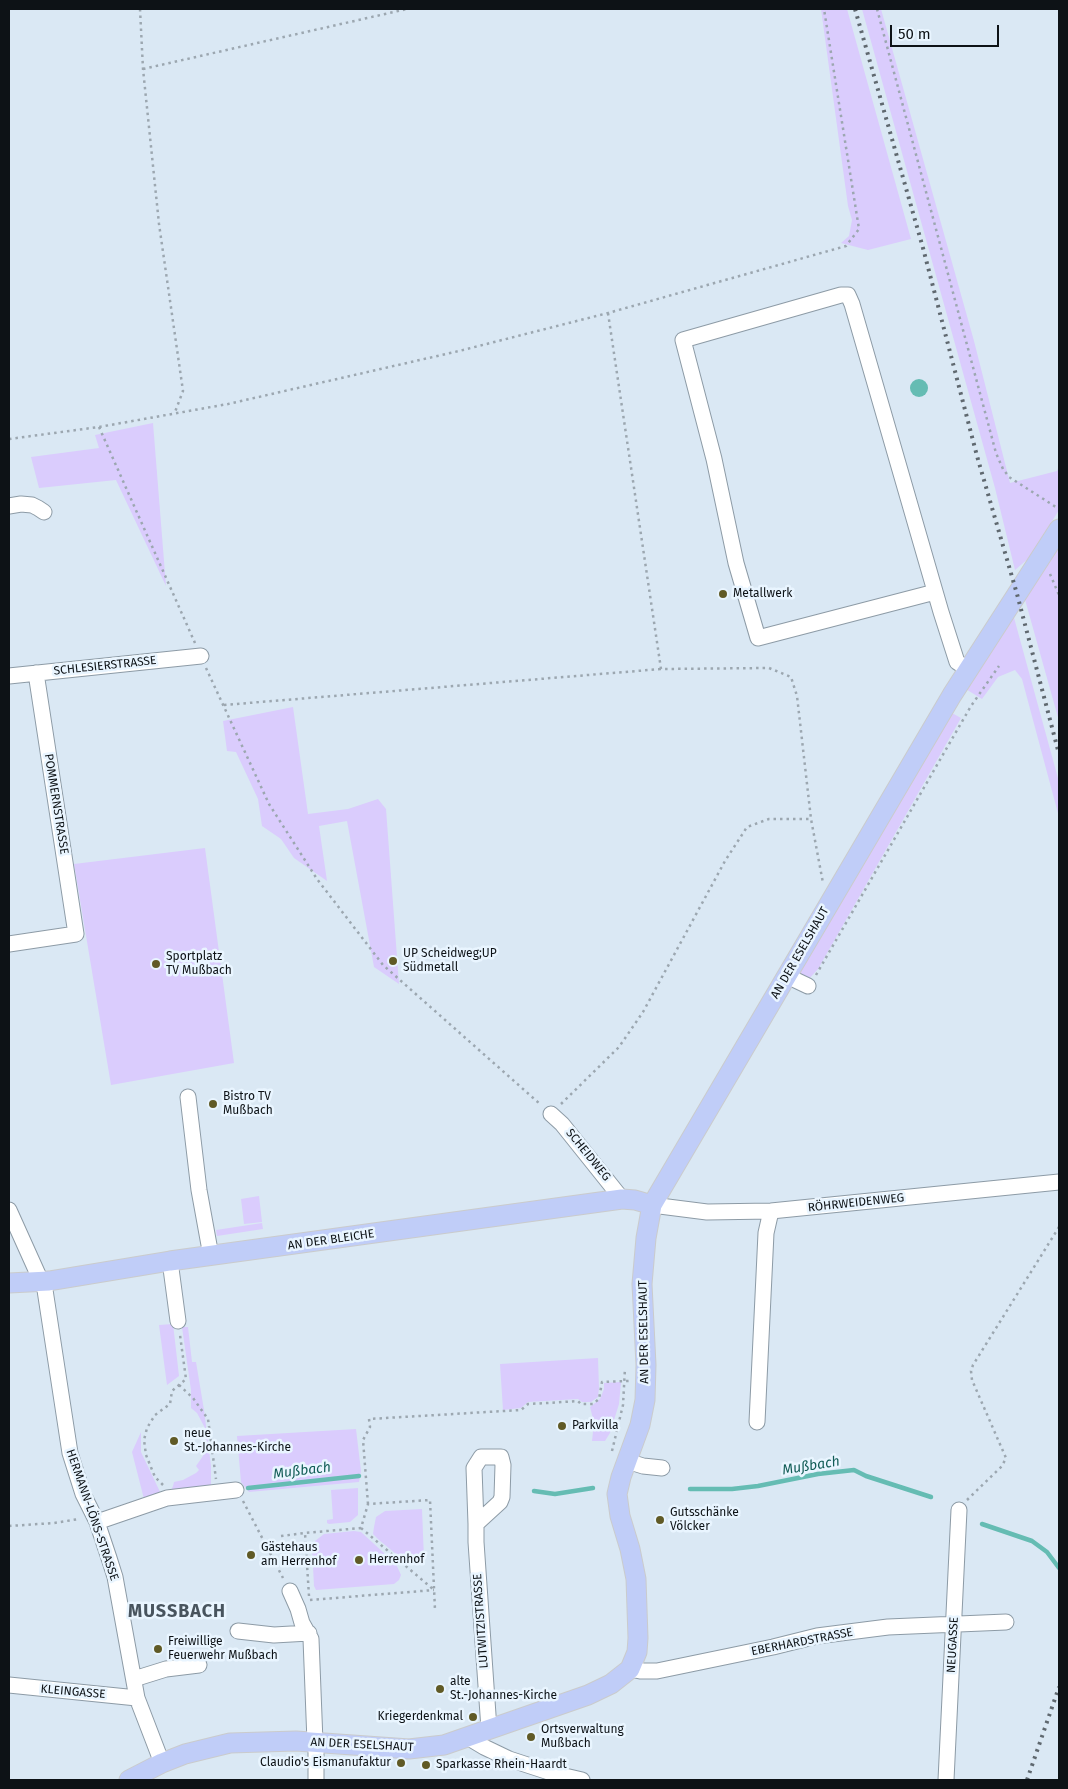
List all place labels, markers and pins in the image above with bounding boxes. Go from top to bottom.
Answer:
place label: Metallwerk [733,587,792,601]
marker: Metallwerk [717,588,729,600]
place label: UP Scheidweg;UP Südmetall [403,947,497,975]
place label: Sportplatz TV Mußbach [166,950,232,978]
marker: UP Scheidweg;UP Südmetall [387,955,399,967]
marker: Sportplatz TV Mußbach [150,958,162,970]
place label: Bistro TV Mußbach [223,1090,273,1118]
marker: Bistro TV Mußbach [207,1098,219,1110]
place label: Parkvilla [572,1419,618,1433]
marker: Parkvilla [556,1420,568,1432]
place label: neue St.-Johannes-Kirche [184,1427,291,1455]
marker: neue St.-Johannes-Kirche [168,1435,180,1447]
place label: Gutsschänke Völcker [670,1506,739,1534]
marker: Gutsschänke Völcker [654,1514,666,1526]
place label: Gästehaus am Herrenhof [261,1541,336,1569]
marker: Gästehaus am Herrenhof [245,1549,257,1561]
place label: Herrenhof [369,1553,424,1567]
marker: Herrenhof [353,1554,365,1566]
place label: Freiwillige Feuerwehr Mußbach [168,1635,278,1663]
marker: Freiwillige Feuerwehr Mußbach [152,1643,164,1655]
place label: alte St.-Johannes-Kirche [450,1675,557,1703]
marker: alte St.-Johannes-Kirche [434,1683,446,1695]
place label: Kriegerdenkmal [377,1710,463,1724]
marker: Kriegerdenkmal [467,1711,479,1723]
place label: Ortsverwaltung Mußbach [541,1723,624,1751]
marker: Ortsverwaltung Mußbach [525,1731,537,1743]
place label: Claudio's Eismanufaktur [260,1756,391,1770]
marker: Claudio's Eismanufaktur [395,1757,407,1769]
place label: Sparkasse Rhein-Haardt [436,1758,567,1772]
marker: Sparkasse Rhein-Haardt [420,1759,432,1771]

